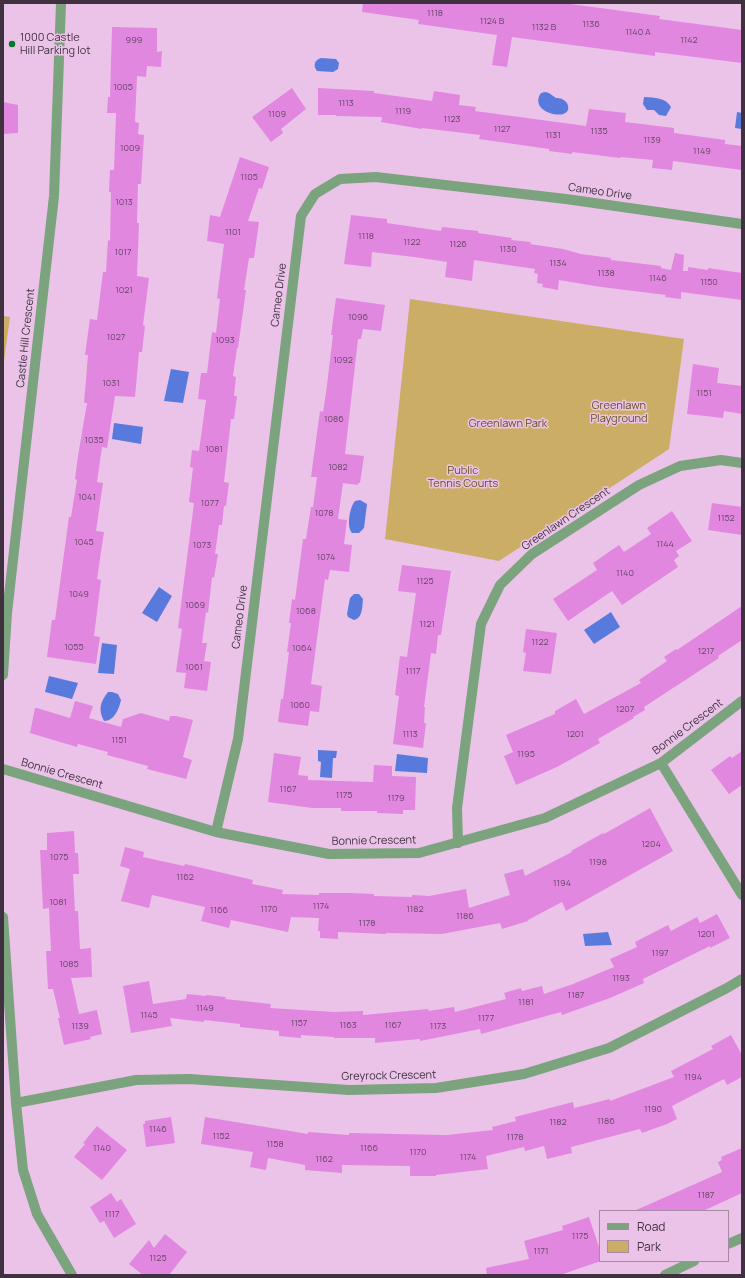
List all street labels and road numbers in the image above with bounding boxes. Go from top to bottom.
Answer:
street label: Cameo Drive [567,181,633,203]
street label: Cameo Drive [269,262,289,328]
street label: Castle Hill Crescent [14,288,38,388]
street label: Greenlawn Crescent [519,485,613,553]
street label: Cameo Drive [230,584,250,650]
street label: Bonnie Crescent [650,696,726,758]
street label: Bonnie Crescent [20,756,104,792]
street label: Bonnie Crescent [332,834,416,848]
street label: Greyrock Crescent [341,1069,437,1083]

